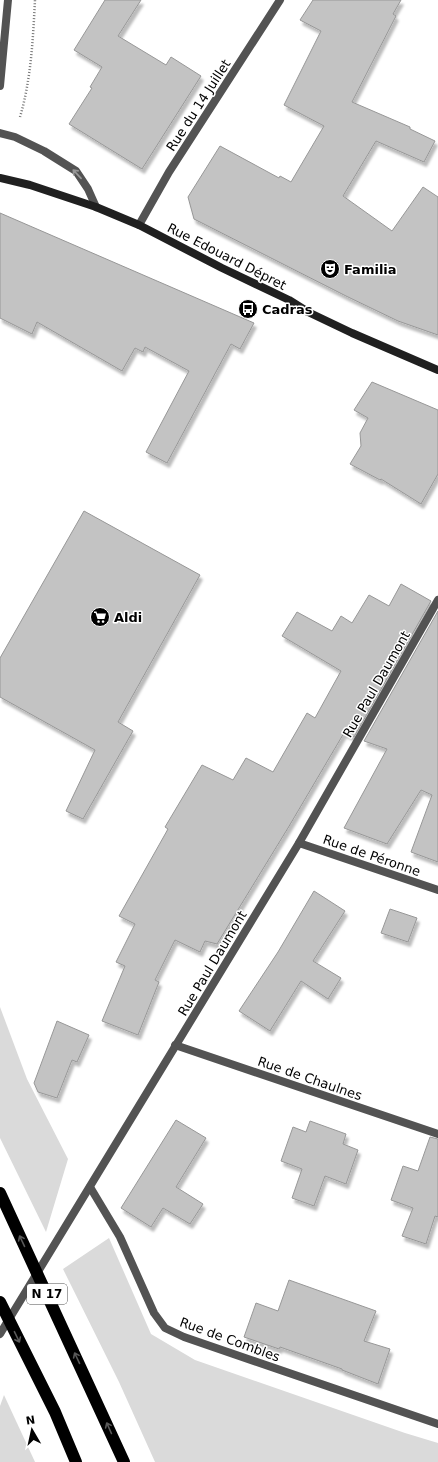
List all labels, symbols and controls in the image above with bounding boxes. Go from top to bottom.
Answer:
street label: Rue du 14 Juillet [163,57,234,154]
one-way arrow [72,168,81,179]
street label: Rue Edouard Dépret [165,220,289,293]
theatre icon: Familia [319,258,341,280]
place label: Familia [344,262,397,277]
bus stop icon: Cadras [237,298,259,320]
place label: Cadras [262,302,313,317]
supermarket icon: Aldi [89,606,111,628]
place label: Aldi [114,610,142,625]
street label: Rue Paul Daumont [340,628,413,740]
street label: Rue de Péronne [321,832,423,879]
street label: Rue Paul Daumont [175,908,250,1019]
street label: Rue de Chaulnes [256,1054,364,1103]
one-way arrow [18,1235,25,1247]
road number: N 17 [27,1284,67,1304]
street label: Rue de Combles [178,1314,282,1365]
one-way arrow [14,1330,21,1342]
one-way arrow [73,1353,80,1365]
north arrow [12,1410,52,1450]
text: N [25,1413,36,1428]
one-way arrow [105,1422,112,1434]

